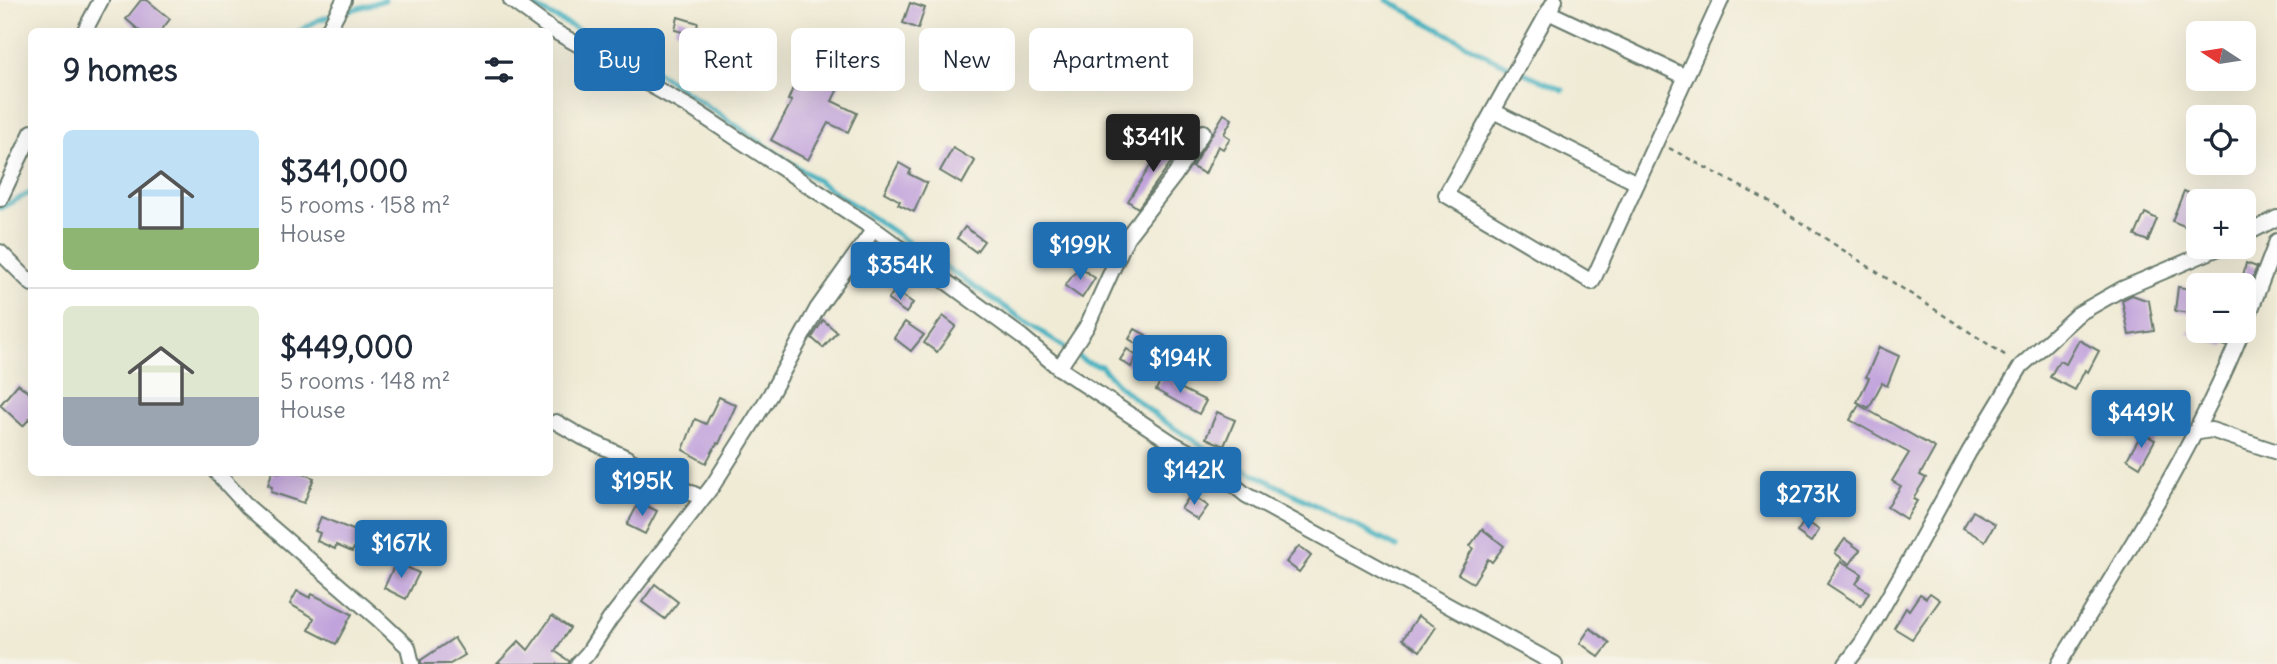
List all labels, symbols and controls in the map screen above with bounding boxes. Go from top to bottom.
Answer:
north arrow [2186,21,2256,91]
map controls [2186,21,2256,343]
chip: Buy [574,28,665,91]
chip: Rent [679,28,777,91]
chip: Filters [791,28,905,91]
chip: New [919,28,1015,91]
chip: Apartment [1029,28,1193,91]
text: 9 homes [63,51,178,89]
icon: filters [480,51,518,89]
button: locate [2186,105,2256,175]
pin: $341K [1104,114,1202,174]
text: $341K [1122,122,1184,151]
text: $341,000 [280,152,408,190]
icon: home [119,158,203,242]
button: + [2186,189,2256,259]
text: 5 rooms · 158 m² [280,190,450,219]
text: House [280,219,346,248]
pin: $199K [1031,222,1129,282]
text: $199K [1049,230,1111,259]
pin: $354K [851,243,949,302]
text: $354K [867,250,933,279]
button: − [2186,273,2256,343]
text: $449,000 [280,328,413,366]
icon: home [119,334,203,418]
pin: $194K [1131,336,1229,395]
text: $194K [1149,343,1211,372]
text: 5 rooms · 148 m² [280,366,450,395]
pin: $449K [2092,391,2190,450]
text: House [280,395,346,424]
text: $449K [2108,398,2174,427]
pin: $142K [1145,448,1243,507]
text: $142K [1163,455,1225,484]
pin: $195K [593,458,691,518]
text: $195K [611,466,673,495]
pin: $273K [1759,472,1857,531]
text: $273K [1776,479,1840,508]
pin: $167K [352,520,450,580]
text: $167K [371,528,431,557]

